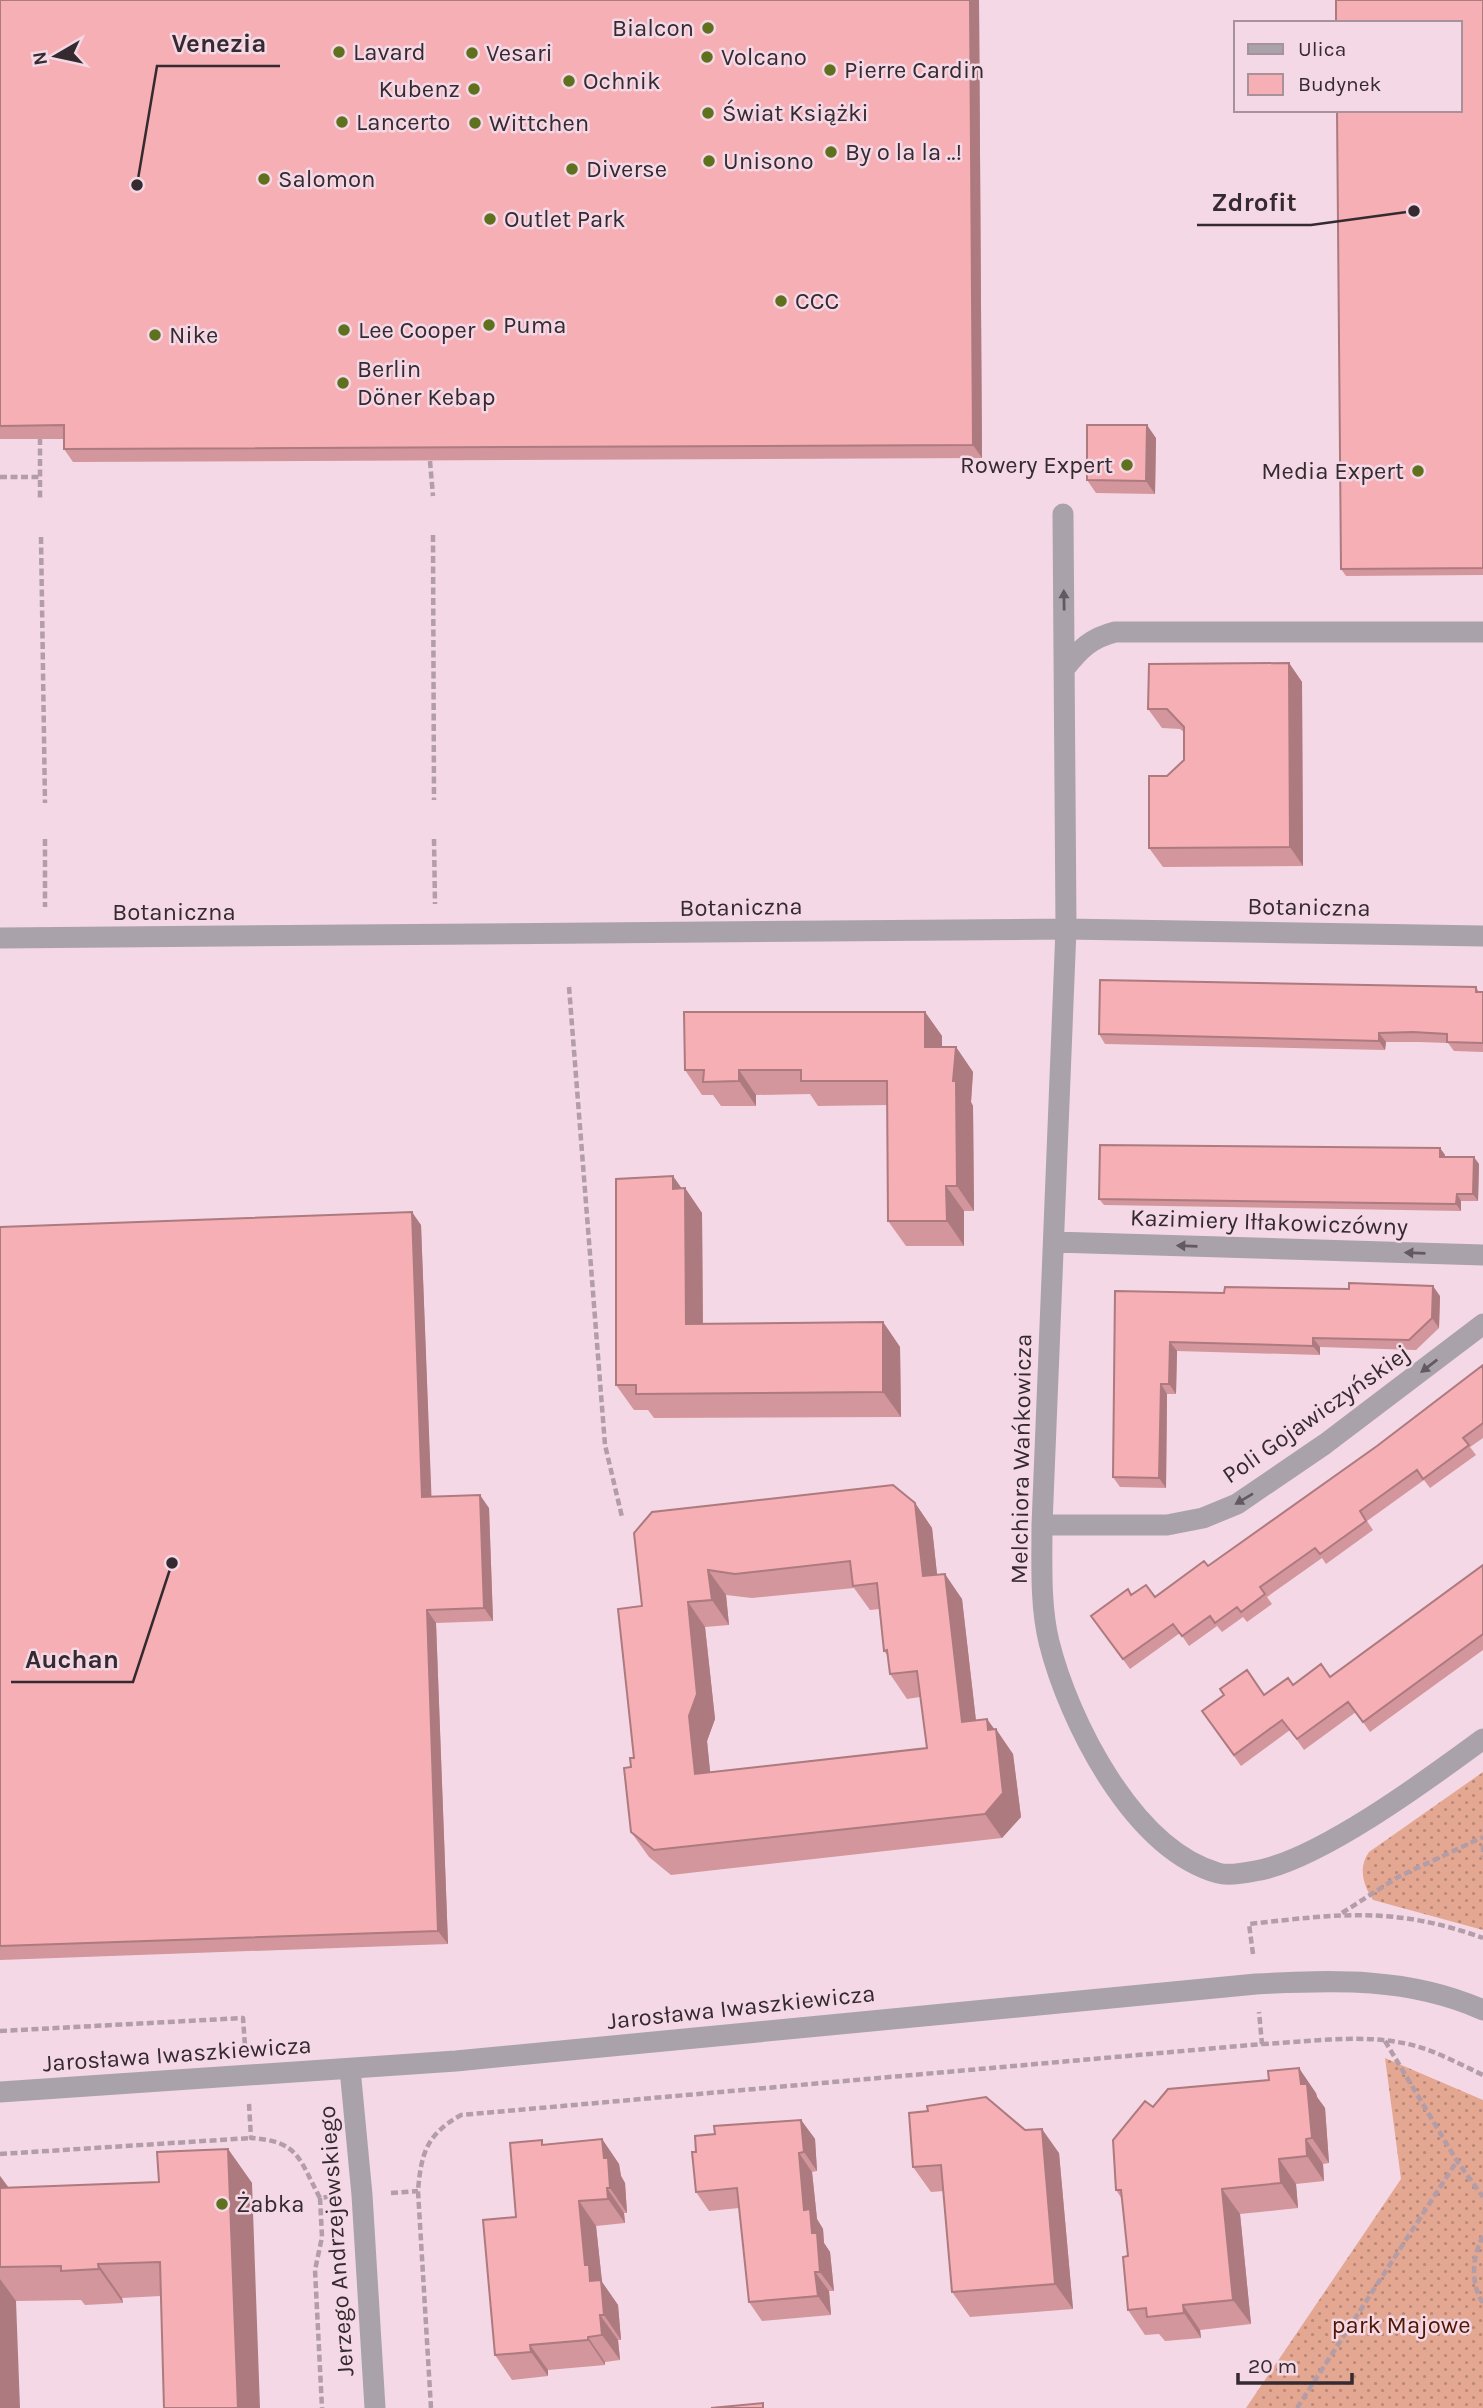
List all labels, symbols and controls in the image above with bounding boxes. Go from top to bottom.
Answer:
place label: Bialcon [612,14,694,42]
callout: Venezia [157,19,280,66]
marker: Bialcon [700,20,716,36]
north arrow [21,21,91,91]
legend [1234,21,1462,112]
text: Venezia [172,28,267,59]
text: Ulica [1298,37,1346,61]
place label: Lavard [353,38,426,66]
place label: Vesari [486,39,553,67]
place label: Volcano [721,43,807,71]
marker: Lavard [331,44,347,60]
marker: Vesari [464,45,480,61]
marker: Volcano [699,49,715,65]
text: N [28,50,52,67]
place label: Pierre Cardin [844,56,985,84]
marker: Pierre Cardin [822,62,838,78]
place label: Ochnik [583,67,661,95]
text: Budynek [1298,72,1381,96]
marker: Ochnik [561,73,577,89]
place label: Kubenz [378,75,460,103]
marker: Kubenz [466,81,482,97]
place label: Świat Książki [722,99,869,127]
marker: Świat Książki [700,105,716,121]
place label: Lancerto [356,108,450,136]
place label: Wittchen [489,109,589,137]
marker: Lancerto [334,114,350,130]
marker: Wittchen [467,115,483,131]
place label: By o la la ..! [845,138,962,166]
marker: By o la la ..! [823,144,839,160]
place label: Unisono [723,147,814,175]
marker: Unisono [701,153,717,169]
place label: Diverse [586,155,667,183]
marker: Diverse [564,161,580,177]
place label: Salomon [278,165,376,193]
marker: Salomon [256,171,272,187]
callout: Zdrofit [1197,178,1311,225]
text: Zdrofit [1211,187,1297,218]
place label: Outlet Park [504,205,626,233]
marker: Outlet Park [482,211,498,227]
place label: CCC [795,287,839,315]
marker: CCC [773,293,789,309]
place label: Puma [503,311,566,339]
place label: Lee Cooper [358,316,476,344]
marker: Puma [481,317,497,333]
place label: Nike [169,321,218,349]
marker: Lee Cooper [336,322,352,338]
marker: Nike [147,327,163,343]
place label: Berlin Döner Kebap [357,355,496,411]
marker: Berlin Döner Kebap [335,375,351,391]
place label: Rowery Expert [960,451,1113,479]
marker: Rowery Expert [1119,457,1135,473]
place label: Media Expert [1261,457,1404,485]
marker: Media Expert [1410,463,1426,479]
one-way arrow [1058,589,1069,611]
street label: Botaniczna [679,892,803,922]
street label: Botaniczna [1247,892,1371,922]
street label: Botaniczna [112,898,236,926]
street label: Kazimiery Iłłakowiczówny [1129,1203,1409,1241]
one-way arrow [1176,1241,1198,1252]
one-way arrow [1404,1247,1426,1258]
street label: Melchiora Wańkowicza [1005,1333,1037,1585]
street label: Poli Gojawiczyńskiej [1217,1339,1415,1489]
one-way arrow [1421,1359,1439,1374]
one-way arrow [1235,1493,1254,1505]
callout: Auchan [11,1635,133,1682]
text: Auchan [25,1644,119,1675]
street label: Jarosława Iwaszkiewicza [606,1979,876,2035]
street label: Jarosława Iwaszkiewicza [42,2031,312,2077]
street label: Jerzego Andrzejewskiego [313,2105,359,2377]
place label: Żabka [236,2190,304,2218]
marker: Żabka [214,2196,230,2212]
park label: park Majowe [1331,2311,1471,2339]
scale bar [1238,2342,1352,2386]
text: 20 m [1248,2354,1297,2378]

